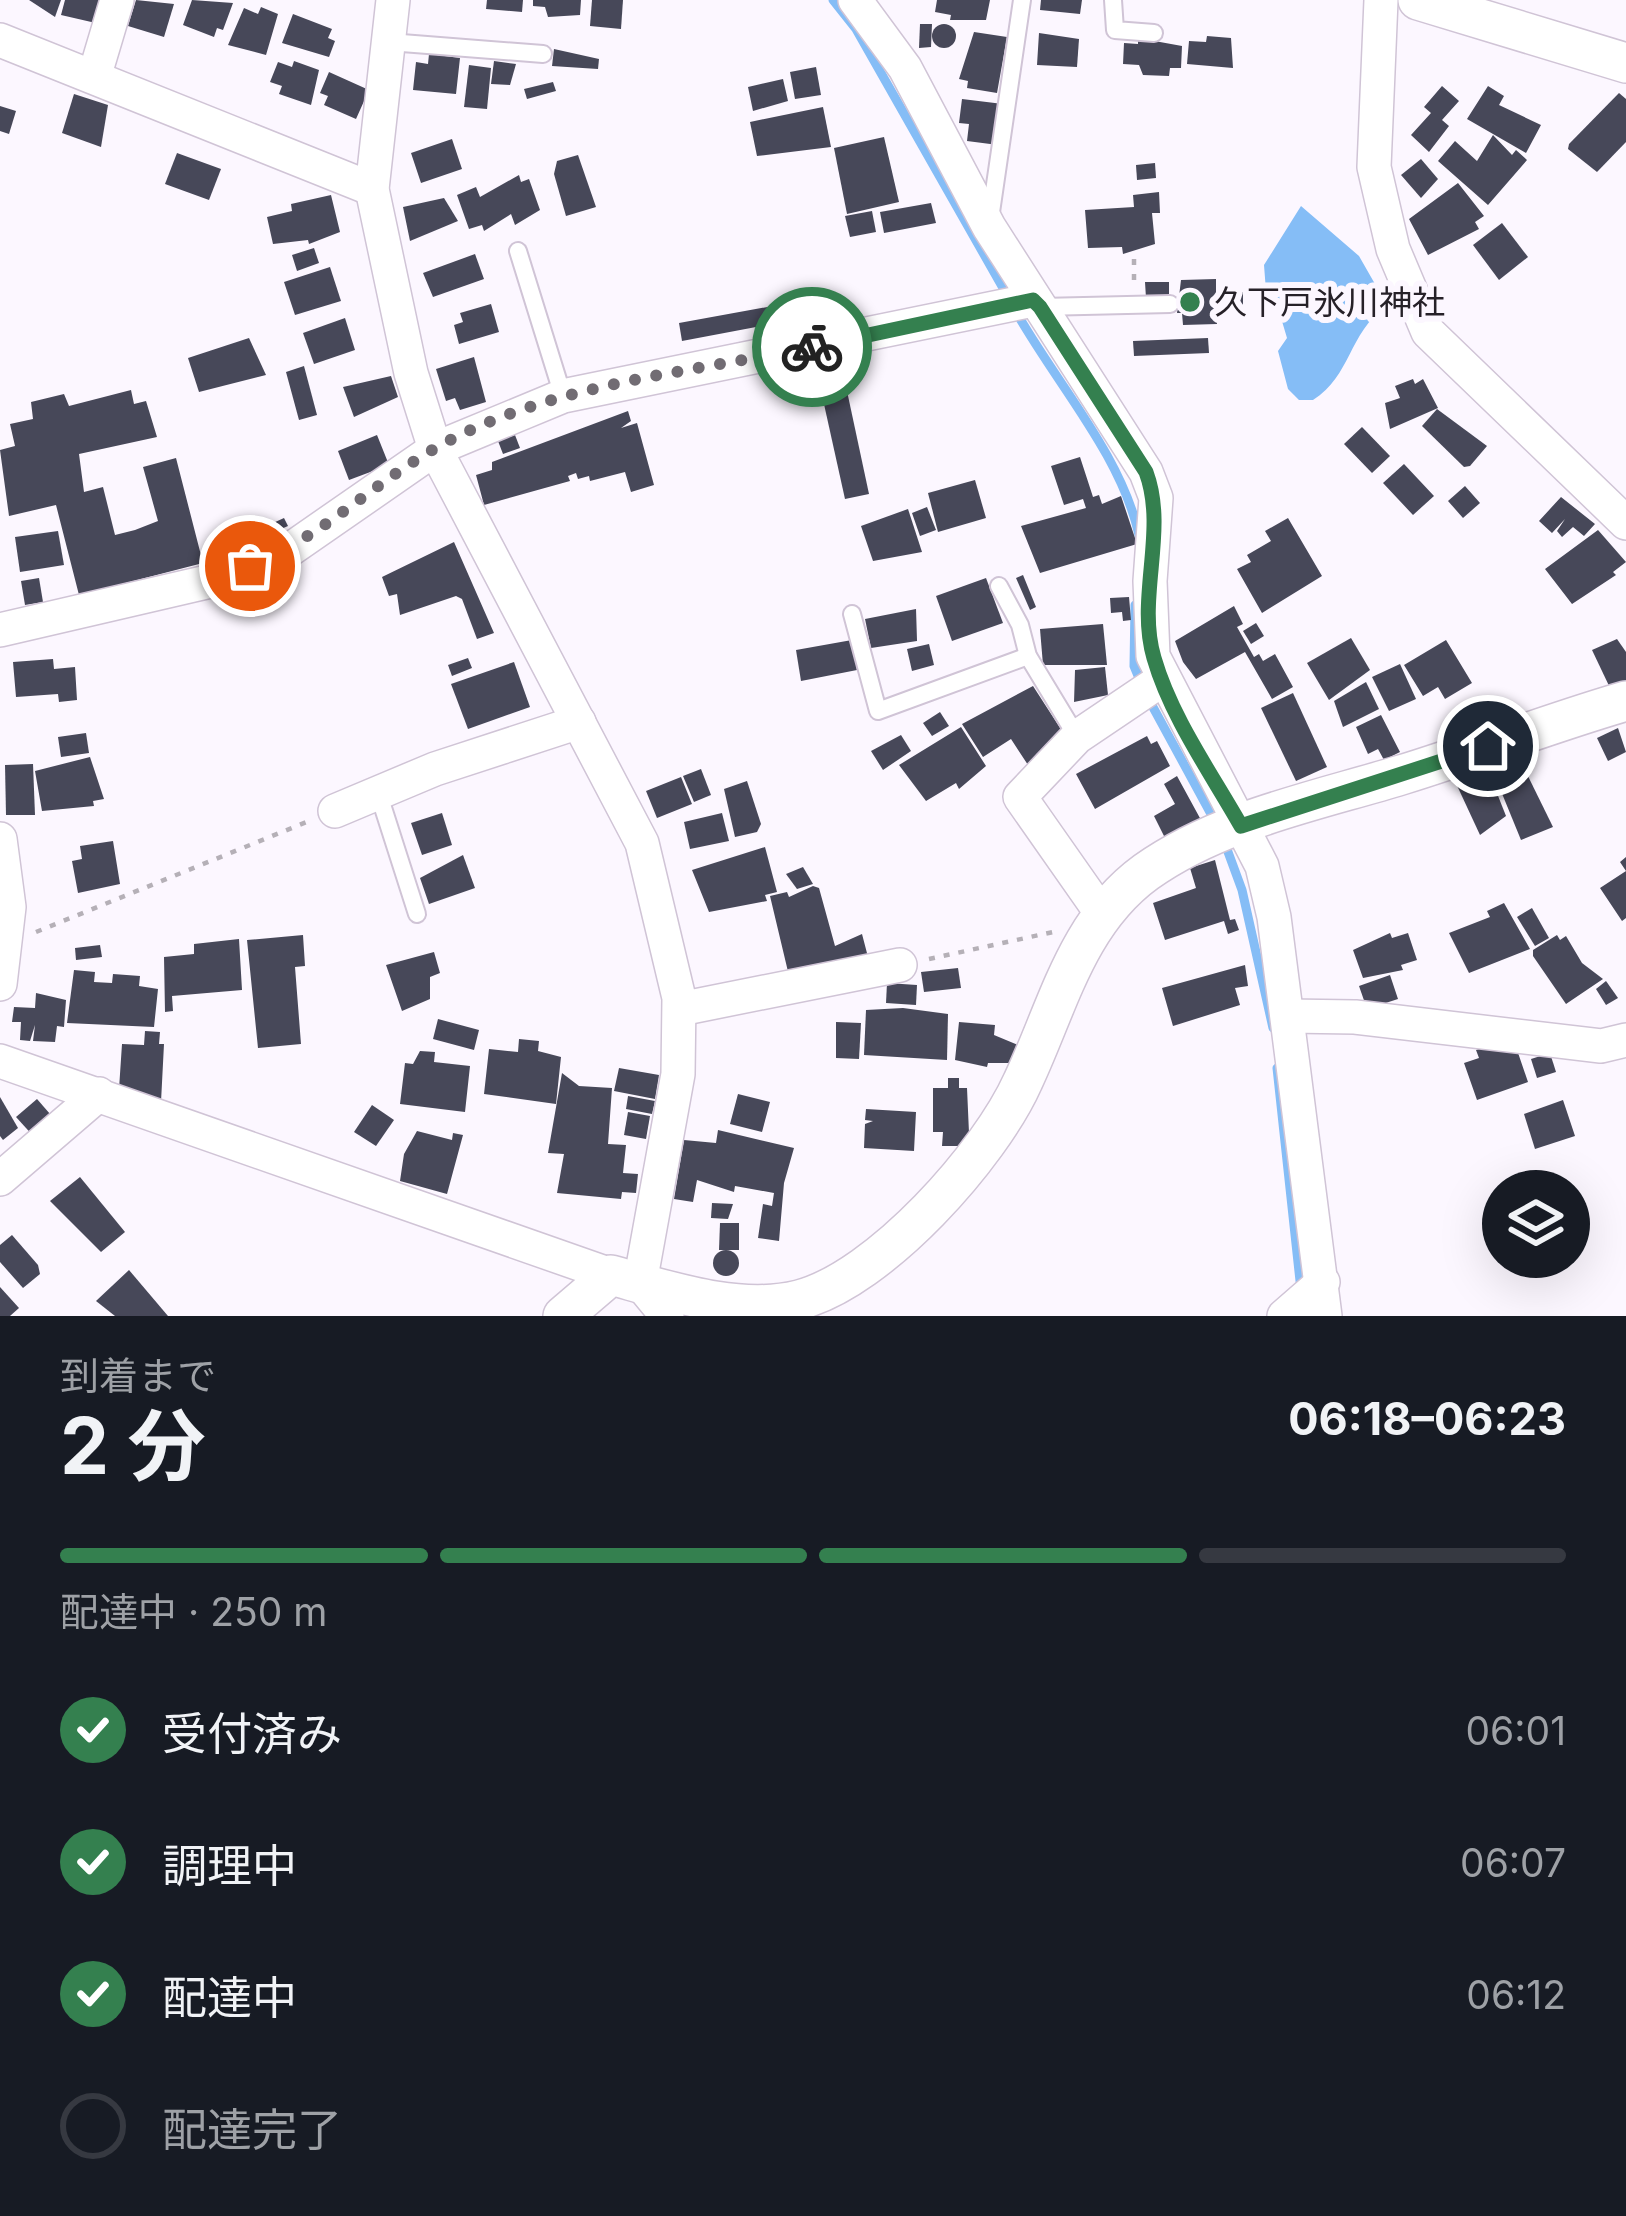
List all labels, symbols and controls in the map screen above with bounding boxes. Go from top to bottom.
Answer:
place label: 久下戸氷川神社 [1214,282,1445,322]
courier [752,287,872,407]
marker: 久下戸氷川神社 [1177,289,1203,315]
icon: bike [779,314,845,380]
pin [199,515,301,617]
icon: bag [217,533,283,599]
pin [1437,695,1539,797]
icon: home [1455,713,1521,779]
map controls [1482,1170,1590,1278]
button: layers [1482,1170,1590,1278]
text: 到着まで [60,1352,216,1399]
text: 06:18–06:23 [1288,1391,1566,1446]
text: 2 分 [60,1398,206,1493]
text: 配達中 · 250 m [60,1588,327,1635]
icon: check [60,1697,126,1763]
text: 受付済み [162,1706,342,1761]
text: 06:01 [1466,1707,1566,1754]
icon: check [60,1829,126,1895]
text: 調理中 [162,1838,297,1893]
text: 06:07 [1460,1839,1566,1886]
icon: check [60,1961,126,2027]
text: 配達中 [162,1970,297,2025]
text: 06:12 [1466,1971,1566,2018]
text: 配達完了 [162,2102,342,2157]

